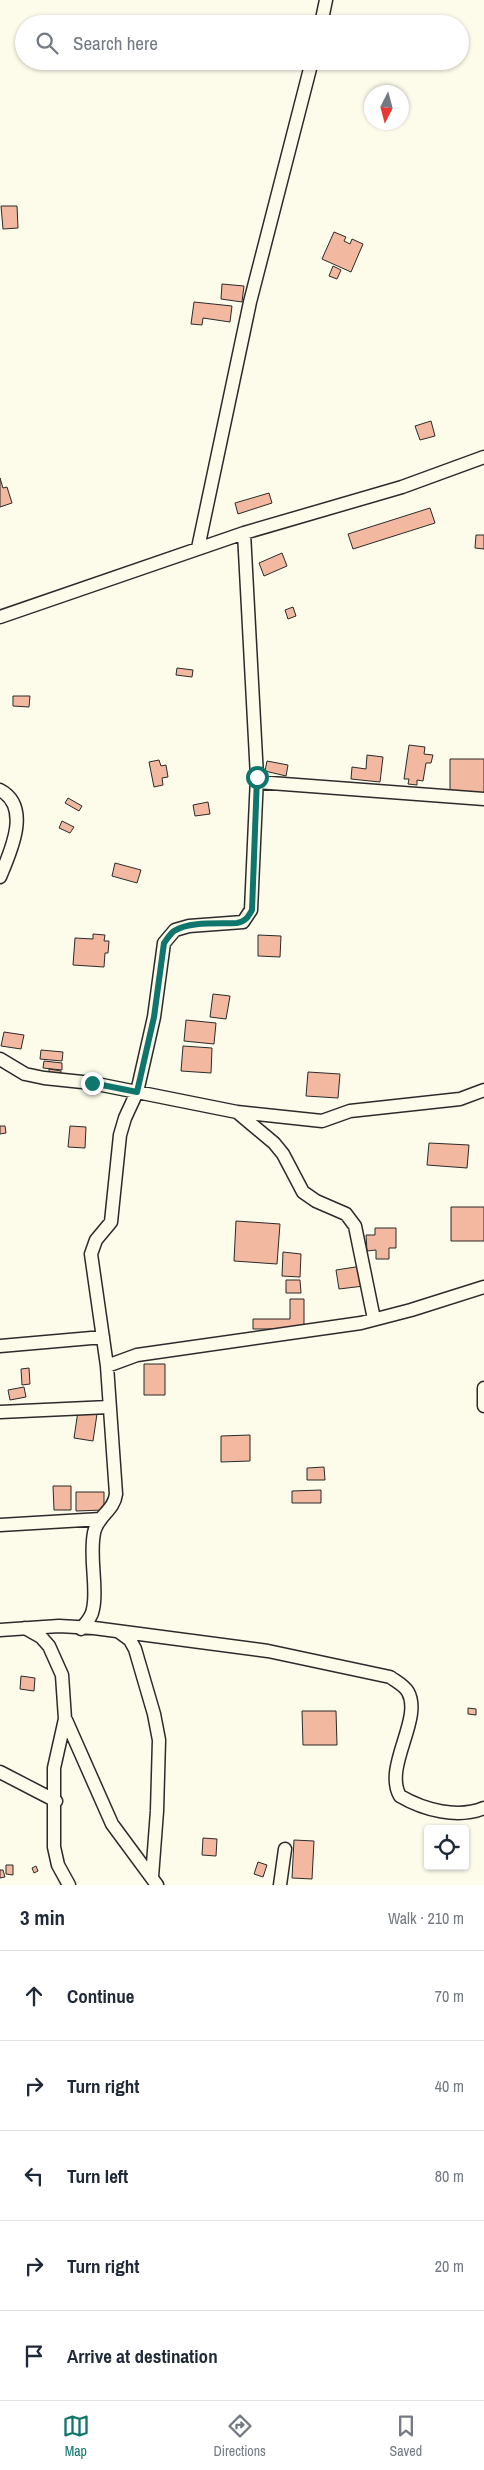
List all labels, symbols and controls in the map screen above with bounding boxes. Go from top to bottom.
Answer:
search box [15,15,469,70]
icon: search [33,29,61,57]
text: Search here [73,30,158,56]
north arrow [364,85,409,130]
route start [246,766,269,789]
route end [81,1072,104,1095]
map controls [424,1825,469,1870]
button: locate [424,1825,469,1870]
text: 3 min [20,1903,65,1932]
text: Walk · 210 m [388,1907,464,1929]
icon: ahead [20,1982,48,2010]
text: Continue [67,1983,135,2009]
text: 70 m [435,1985,464,2007]
icon: right [20,2072,48,2100]
text: Turn right [67,2073,139,2099]
text: 40 m [435,2075,464,2097]
icon: left [20,2162,48,2190]
text: Turn left [67,2163,128,2189]
text: 80 m [435,2165,464,2187]
icon: right [20,2252,48,2280]
text: Turn right [67,2253,139,2279]
text: 20 m [435,2255,464,2277]
icon: arrive [20,2342,48,2370]
text: Arrive at destination [67,2343,218,2369]
tab: Map [62,2412,90,2460]
tab: Directions [214,2412,266,2460]
tab: Saved [390,2412,422,2460]

